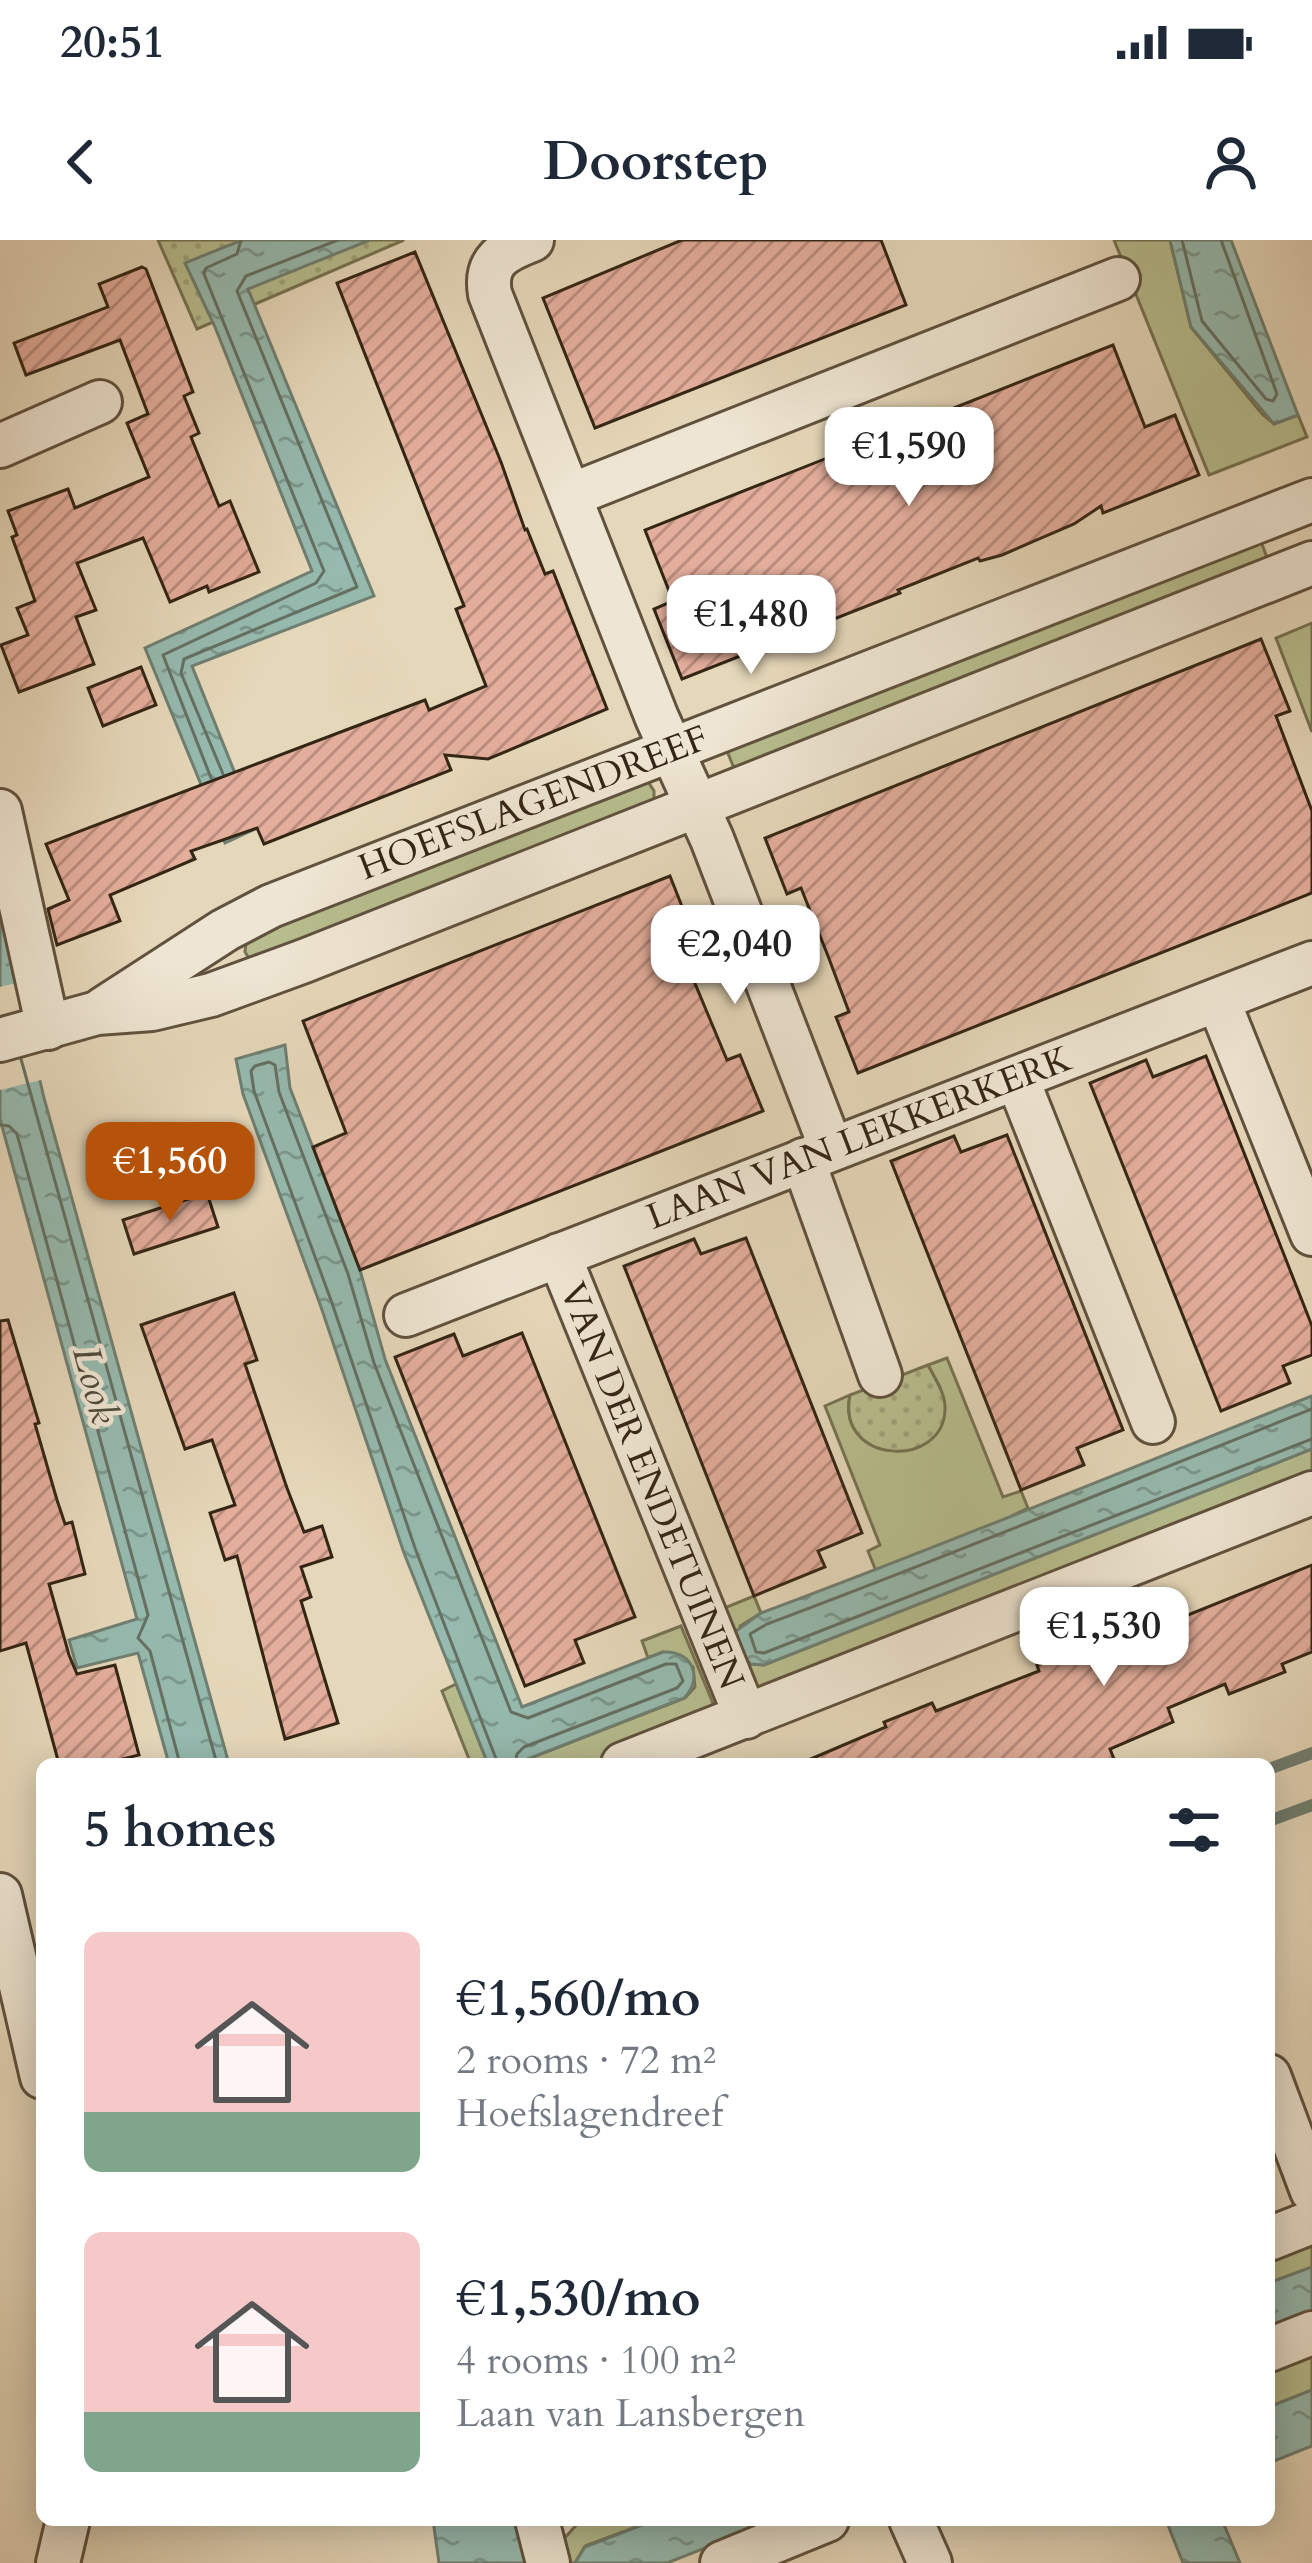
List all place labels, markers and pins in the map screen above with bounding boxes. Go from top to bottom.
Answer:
pin: €1,590 [811,407,1007,509]
pin: €1,480 [653,575,849,677]
pin: €2,040 [637,905,833,1007]
pin: €1,560 [72,1122,268,1224]
pin: €1,530 [1006,1587,1202,1689]

